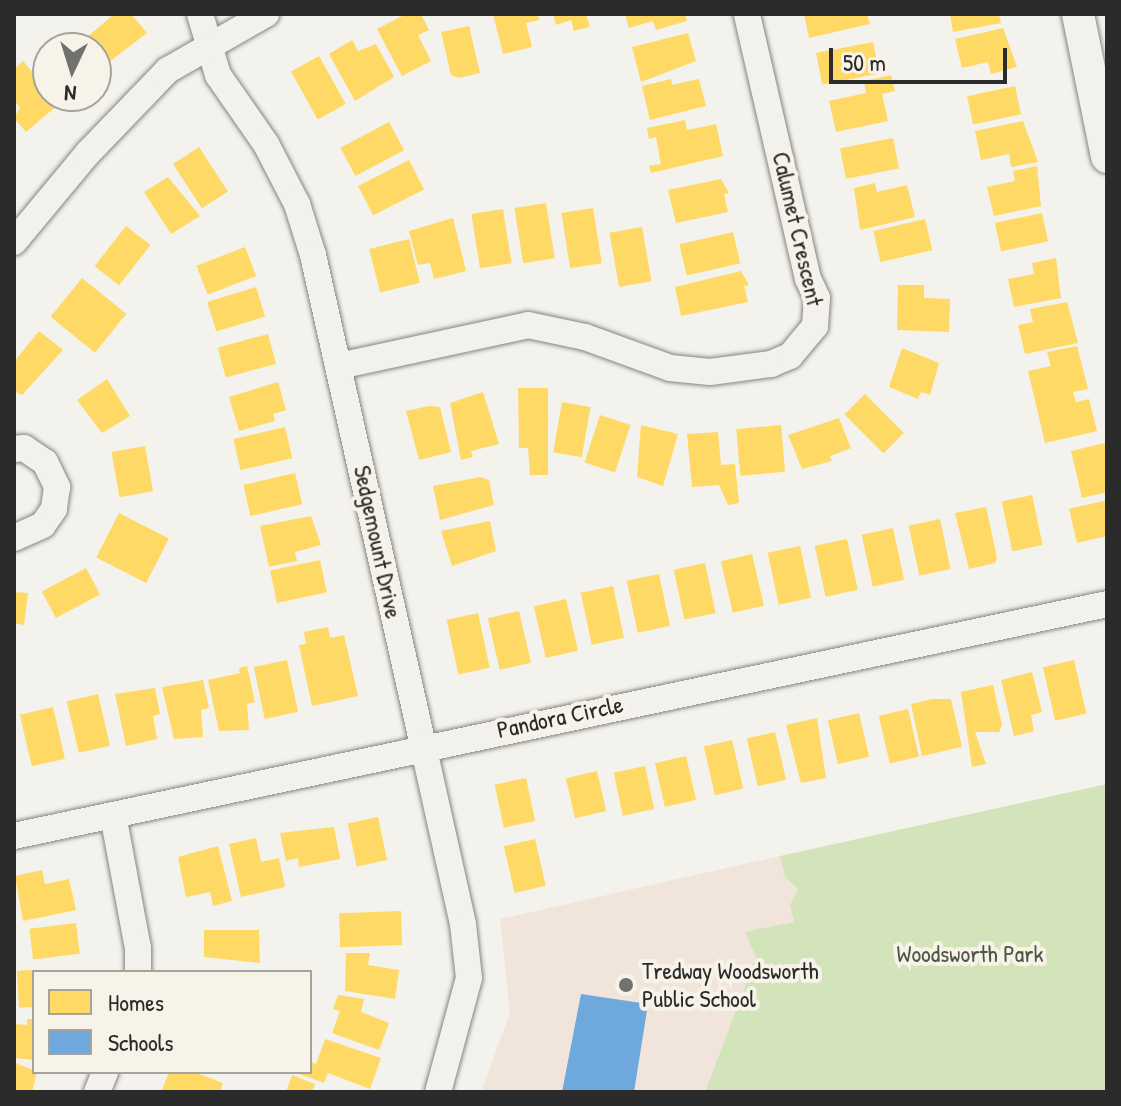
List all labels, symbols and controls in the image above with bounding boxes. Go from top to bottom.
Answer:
north arrow [32,32,112,112]
scale bar [833,32,1011,82]
text: 50 m [843,46,886,78]
text: N [64,79,77,109]
street label: Calumet Crescent [766,149,830,309]
street label: Sedgemount Drive [348,463,408,621]
street label: Pandora Circle [494,690,626,744]
park label: Woodsworth Park [897,940,1043,968]
place label: Tredway Woodsworth Public School [642,957,819,1013]
legend [32,970,312,1074]
marker: Tredway Woodsworth Public School [617,976,635,994]
text: Homes [108,986,164,1018]
text: Schools [108,1026,173,1058]

